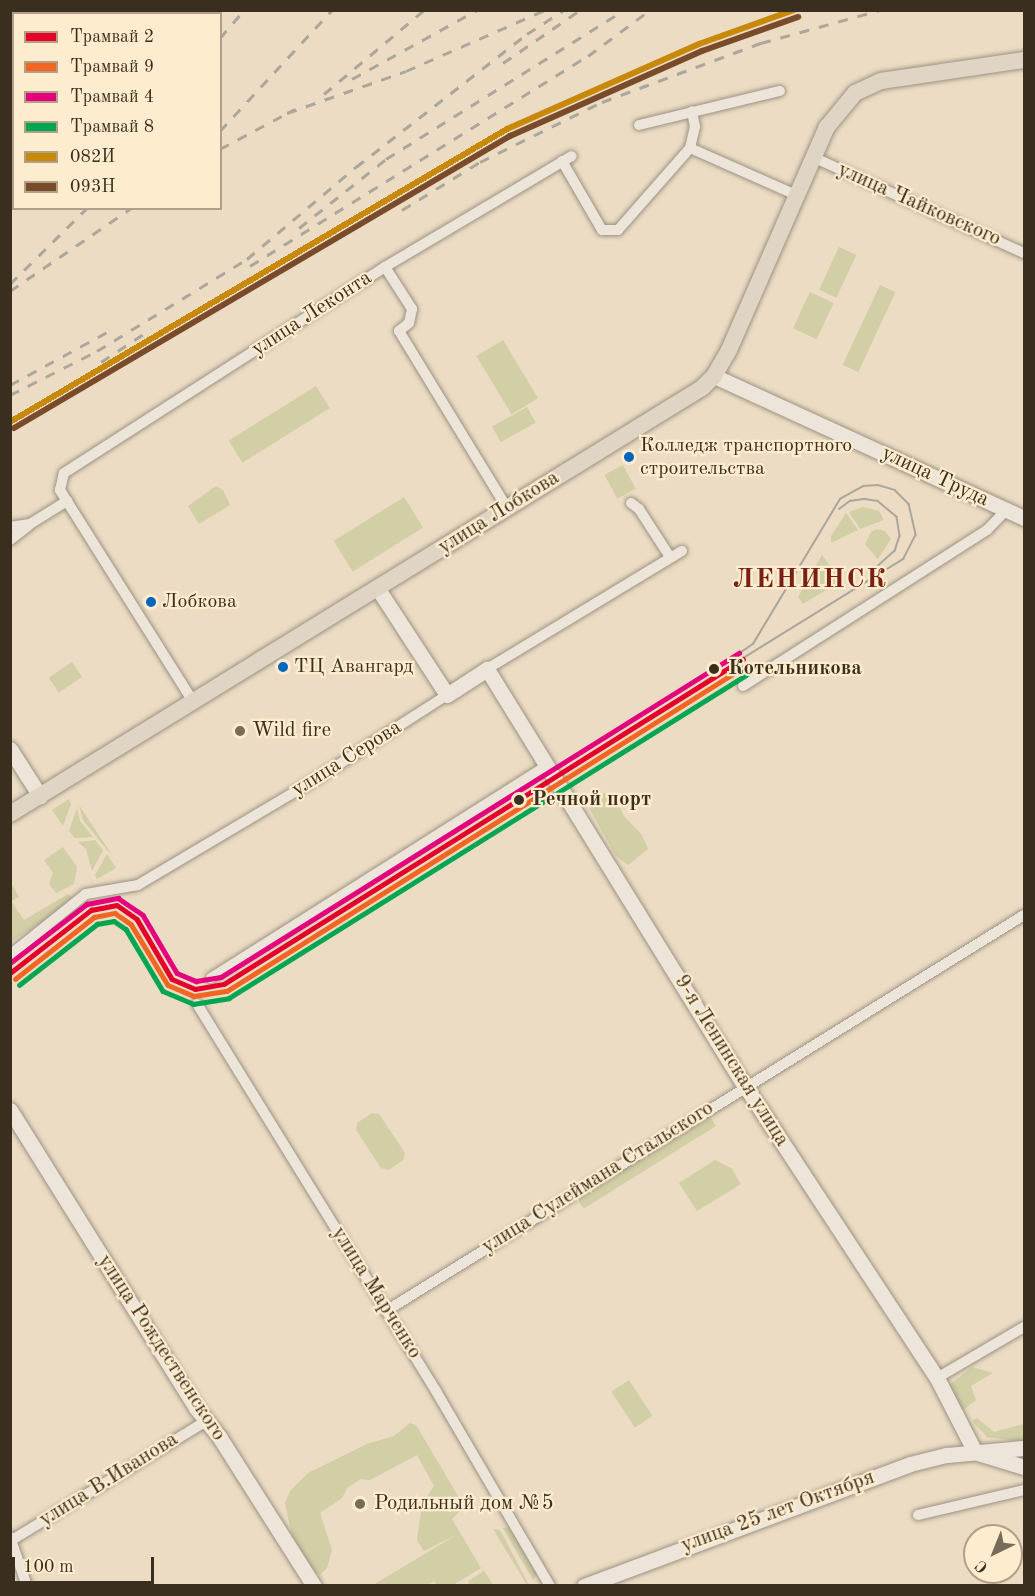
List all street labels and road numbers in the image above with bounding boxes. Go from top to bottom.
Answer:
street label: улица Чайковского [833,158,1005,252]
street label: улица Леконта [247,266,377,362]
street label: улица Труда [877,441,993,513]
street label: улица Лобкова [434,466,564,560]
street label: улица Серова [287,715,407,803]
street label: 9-я Ленинская улица [668,971,794,1151]
street label: улица Сулеймана Стальского [477,1096,719,1260]
street label: улица Марченко [325,1222,427,1364]
street label: улица Рождественского [91,1250,231,1446]
street label: улица В.Иванова [35,1427,183,1533]
street label: улица 25 лет Октября [678,1465,878,1559]

